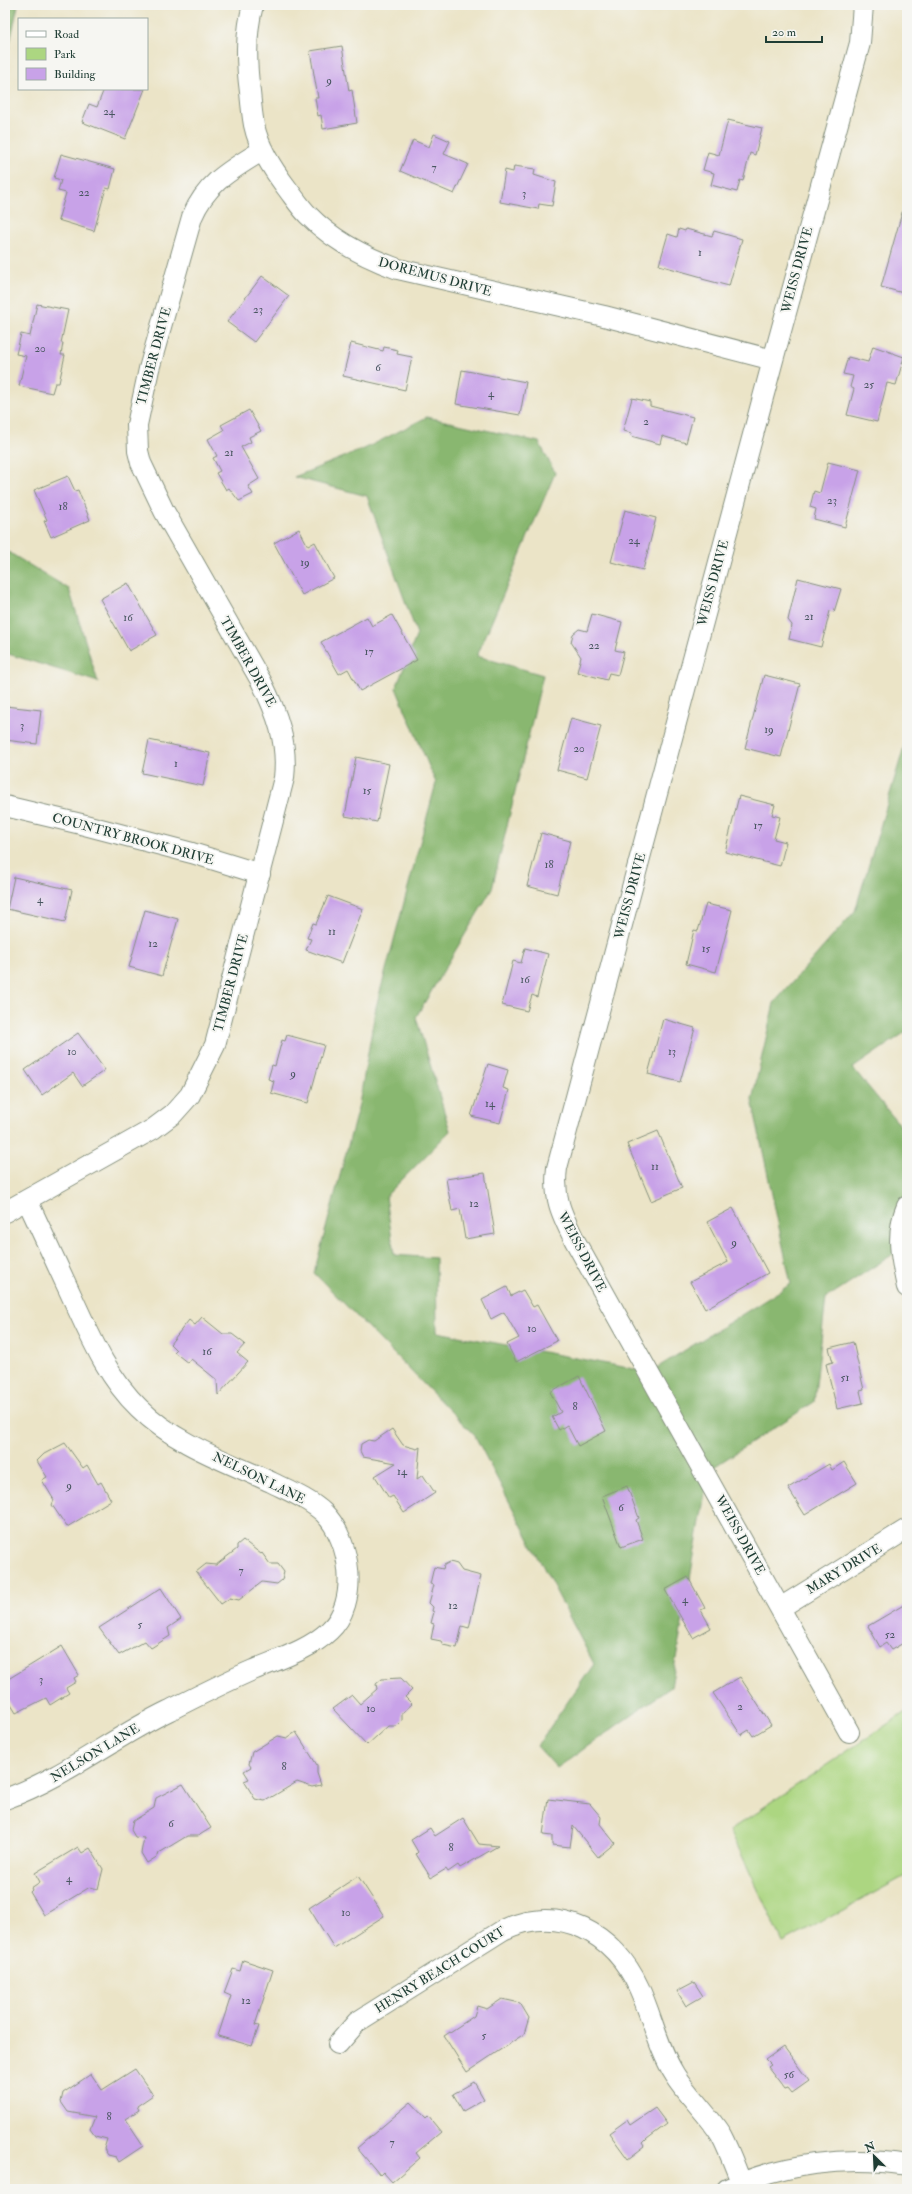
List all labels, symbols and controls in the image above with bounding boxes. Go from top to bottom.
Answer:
legend [18,18,148,90]
scale bar [766,18,822,44]
text: 20 m [772,25,797,40]
text: Road [54,27,79,42]
text: Park [54,47,76,62]
text: Building [54,67,97,82]
house number: 9 [325,74,332,87]
house number: 24 [103,105,116,118]
house number: 7 [431,161,437,174]
house number: 22 [78,186,90,199]
house number: 3 [522,187,526,200]
street label: WEISS DRIVE [778,225,816,316]
house number: 1 [698,246,702,259]
street label: DOREMUS DRIVE [377,254,493,300]
house number: 23 [253,303,263,316]
street label: TIMBER DRIVE [133,305,175,407]
house number: 20 [34,342,46,355]
house number: 6 [375,361,382,374]
house number: 25 [864,378,874,391]
house number: 4 [488,387,495,400]
house number: 2 [643,415,649,428]
house number: 21 [224,446,234,459]
house number: 23 [827,494,837,507]
house number: 18 [58,500,68,513]
house number: 24 [628,534,641,547]
street label: WEISS DRIVE [694,538,732,629]
house number: 19 [300,556,310,569]
house number: 21 [804,610,814,623]
house number: 16 [123,611,134,624]
street label: TIMBER DRIVE [217,614,279,710]
house number: 22 [588,639,600,652]
house number: 17 [365,645,373,658]
house number: 3 [20,719,24,732]
house number: 19 [764,723,774,736]
house number: 20 [573,742,585,755]
house number: 1 [174,757,178,770]
house number: 15 [363,784,372,797]
street label: COUNTRY BROOK DRIVE [50,810,216,868]
house number: 17 [754,819,762,832]
street label: WEISS DRIVE [611,851,649,942]
house number: 18 [544,858,554,871]
house number: 4 [37,893,44,906]
house number: 11 [328,925,336,938]
street label: TIMBER DRIVE [210,932,252,1034]
house number: 12 [148,937,158,950]
house number: 15 [702,942,711,955]
house number: 16 [520,973,531,986]
house number: 10 [67,1045,77,1058]
house number: 13 [668,1045,676,1058]
house number: 9 [289,1067,296,1080]
house number: 14 [485,1097,496,1110]
house number: 11 [651,1160,659,1173]
house number: 12 [469,1197,479,1210]
street label: WEISS DRIVE [554,1208,610,1295]
house number: 9 [730,1236,737,1249]
house number: 10 [527,1322,537,1335]
house number: 16 [202,1345,213,1358]
house number: 51 [841,1371,849,1384]
house number: 8 [572,1400,578,1413]
street label: NELSON LANE [210,1449,308,1507]
house number: 14 [397,1465,408,1478]
house number: 9 [65,1479,72,1492]
street label: WEISS DRIVE [711,1492,768,1578]
house number: 6 [618,1501,625,1514]
street label: MARY DRIVE [803,1540,885,1598]
house number: 7 [238,1564,244,1577]
house number: 4 [682,1593,689,1606]
house number: 12 [448,1599,458,1612]
house number: 5 [138,1618,143,1631]
house number: 52 [885,1628,896,1641]
house number: 3 [39,1673,43,1686]
house number: 2 [737,1700,743,1713]
house number: 10 [366,1702,376,1715]
street label: NELSON LANE [47,1720,143,1786]
house number: 8 [281,1760,287,1773]
house number: 6 [168,1817,175,1830]
house number: 8 [448,1841,454,1854]
house number: 4 [66,1872,73,1885]
house number: 10 [341,1906,351,1919]
street label: HENRY BEACH COURT [372,1923,508,2017]
house number: 12 [241,1994,251,2007]
house number: 5 [482,2029,487,2042]
house number: 56 [784,2068,796,2081]
house number: 8 [106,2110,112,2123]
house number: 7 [389,2136,395,2149]
north arrow [854,2136,894,2176]
text: N [862,2139,878,2156]

